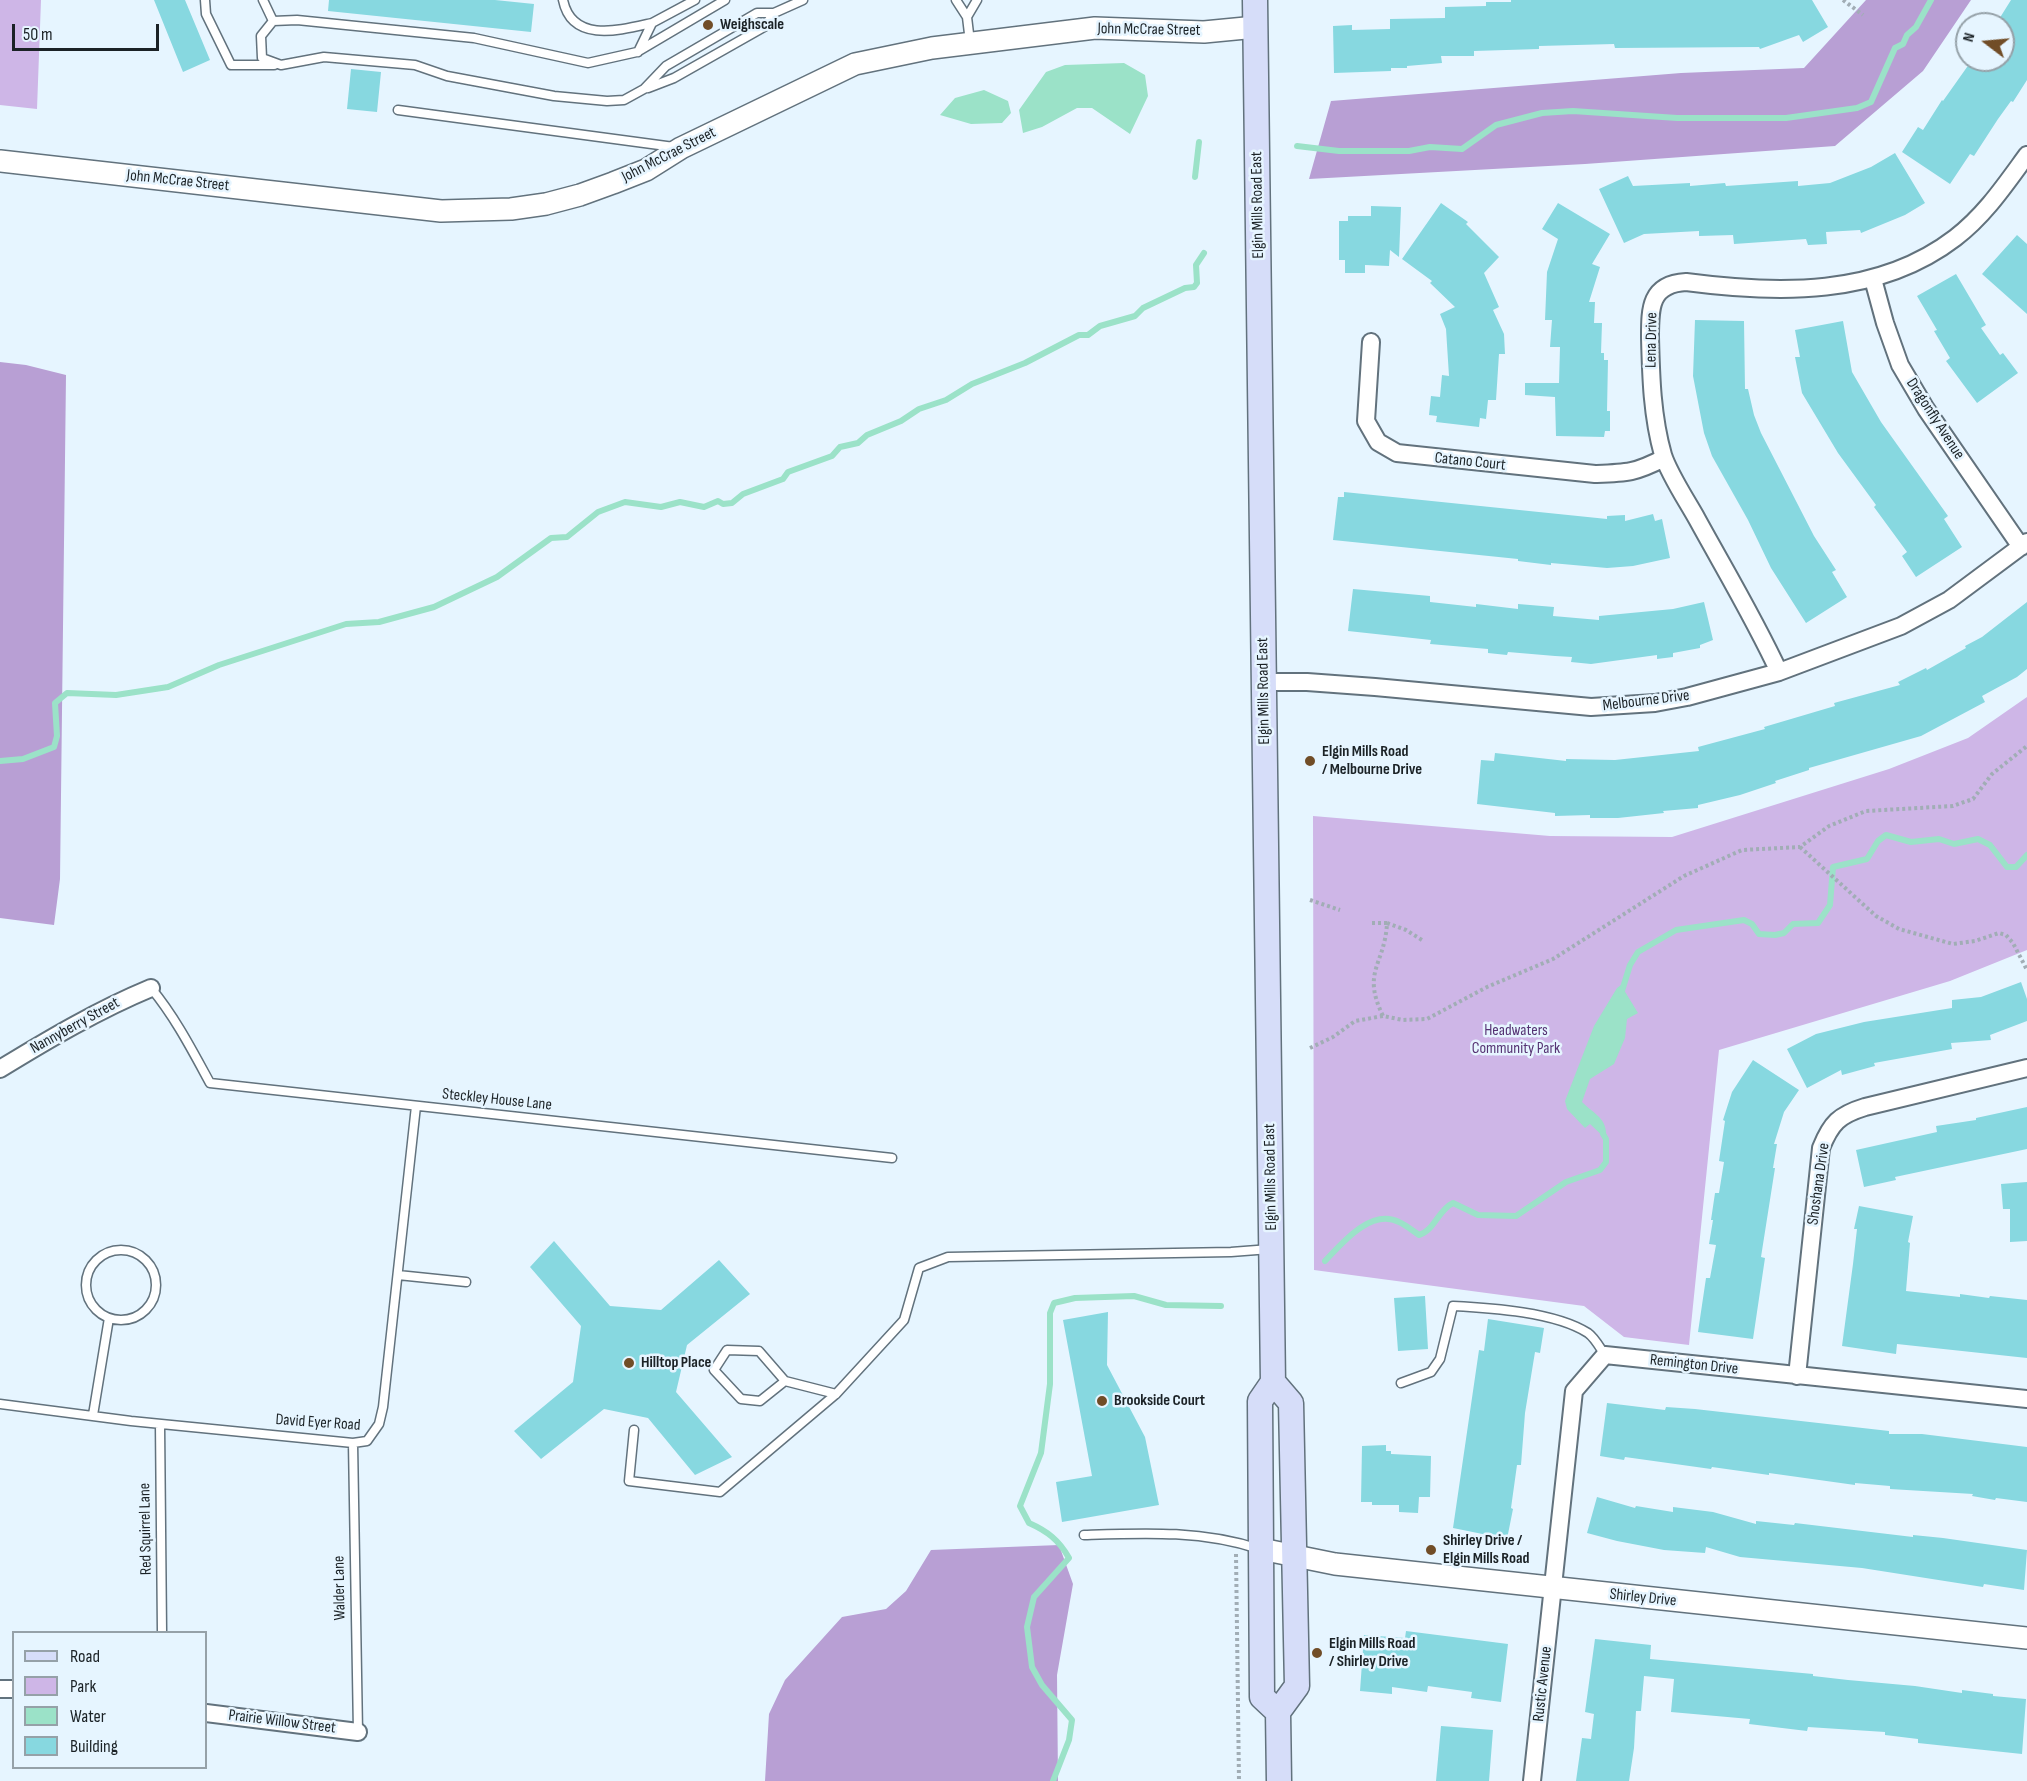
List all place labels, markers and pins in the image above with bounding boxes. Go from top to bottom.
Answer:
place label: Weighscale [720,15,784,35]
marker: Weighscale [701,18,715,32]
place label: Elgin Mills Road / Melbourne Drive [1322,742,1422,780]
marker: Elgin Mills Road / Melbourne Drive [1303,754,1317,768]
place label: Hilltop Place [641,1353,711,1373]
marker: Hilltop Place [622,1356,636,1370]
place label: Brookside Court [1114,1391,1205,1411]
marker: Brookside Court [1095,1394,1109,1408]
place label: Shirley Drive / Elgin Mills Road [1443,1531,1529,1569]
marker: Shirley Drive / Elgin Mills Road [1424,1543,1438,1557]
place label: Elgin Mills Road / Shirley Drive [1329,1634,1415,1672]
marker: Elgin Mills Road / Shirley Drive [1310,1646,1324,1660]

